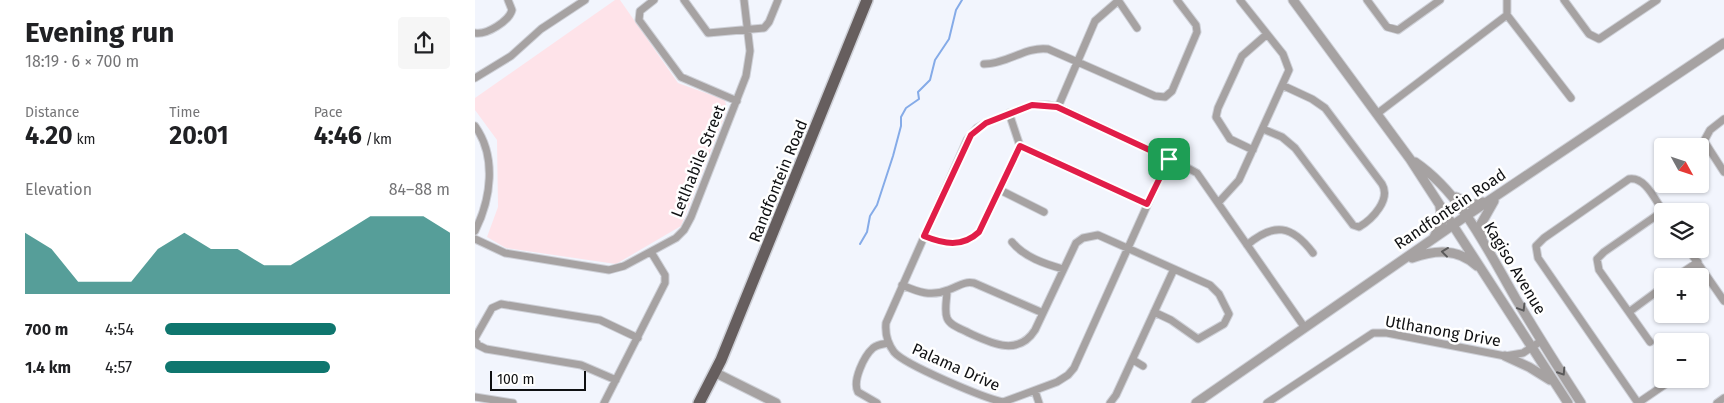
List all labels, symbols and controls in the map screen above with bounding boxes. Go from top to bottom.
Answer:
text: Evening run [25,16,174,49]
button: share [398,17,450,69]
text: 18:19 · 6 × 700 m [25,52,139,71]
street label: Letlhabile Street [667,102,729,220]
text: Distance [25,104,79,121]
text: Time [169,104,200,121]
text: Pace [314,104,343,121]
street label: Randfontein Road [745,117,811,245]
text: 4.20 [25,121,73,151]
text: 20:01 [169,121,229,151]
text: 4:46 [314,121,362,151]
text: km [73,131,96,148]
text: /km [362,131,392,148]
pin [1148,138,1190,180]
north arrow [1654,138,1709,192]
map controls [1654,138,1709,388]
icon: arrive [1155,145,1183,173]
street label: Randfontein Road [1391,165,1509,253]
text: Elevation [25,180,92,199]
text: 84–88 m [389,180,450,199]
button: layers [1654,203,1709,258]
street label: Kagiso Avenue [1480,218,1550,318]
one-way arrow [1441,247,1449,258]
button: + [1654,268,1709,323]
one-way arrow [1515,303,1525,312]
street label: Utlhanong Drive [1384,311,1502,351]
text: 700 m [25,320,68,339]
text: 4:54 [105,320,134,339]
button: − [1654,333,1709,388]
street label: Palama Drive [909,339,1003,395]
text: 1.4 km [25,358,71,377]
text: 4:57 [105,358,132,377]
one-way arrow [1555,367,1565,376]
scale bar [490,368,586,391]
text: 100 m [497,371,534,388]

